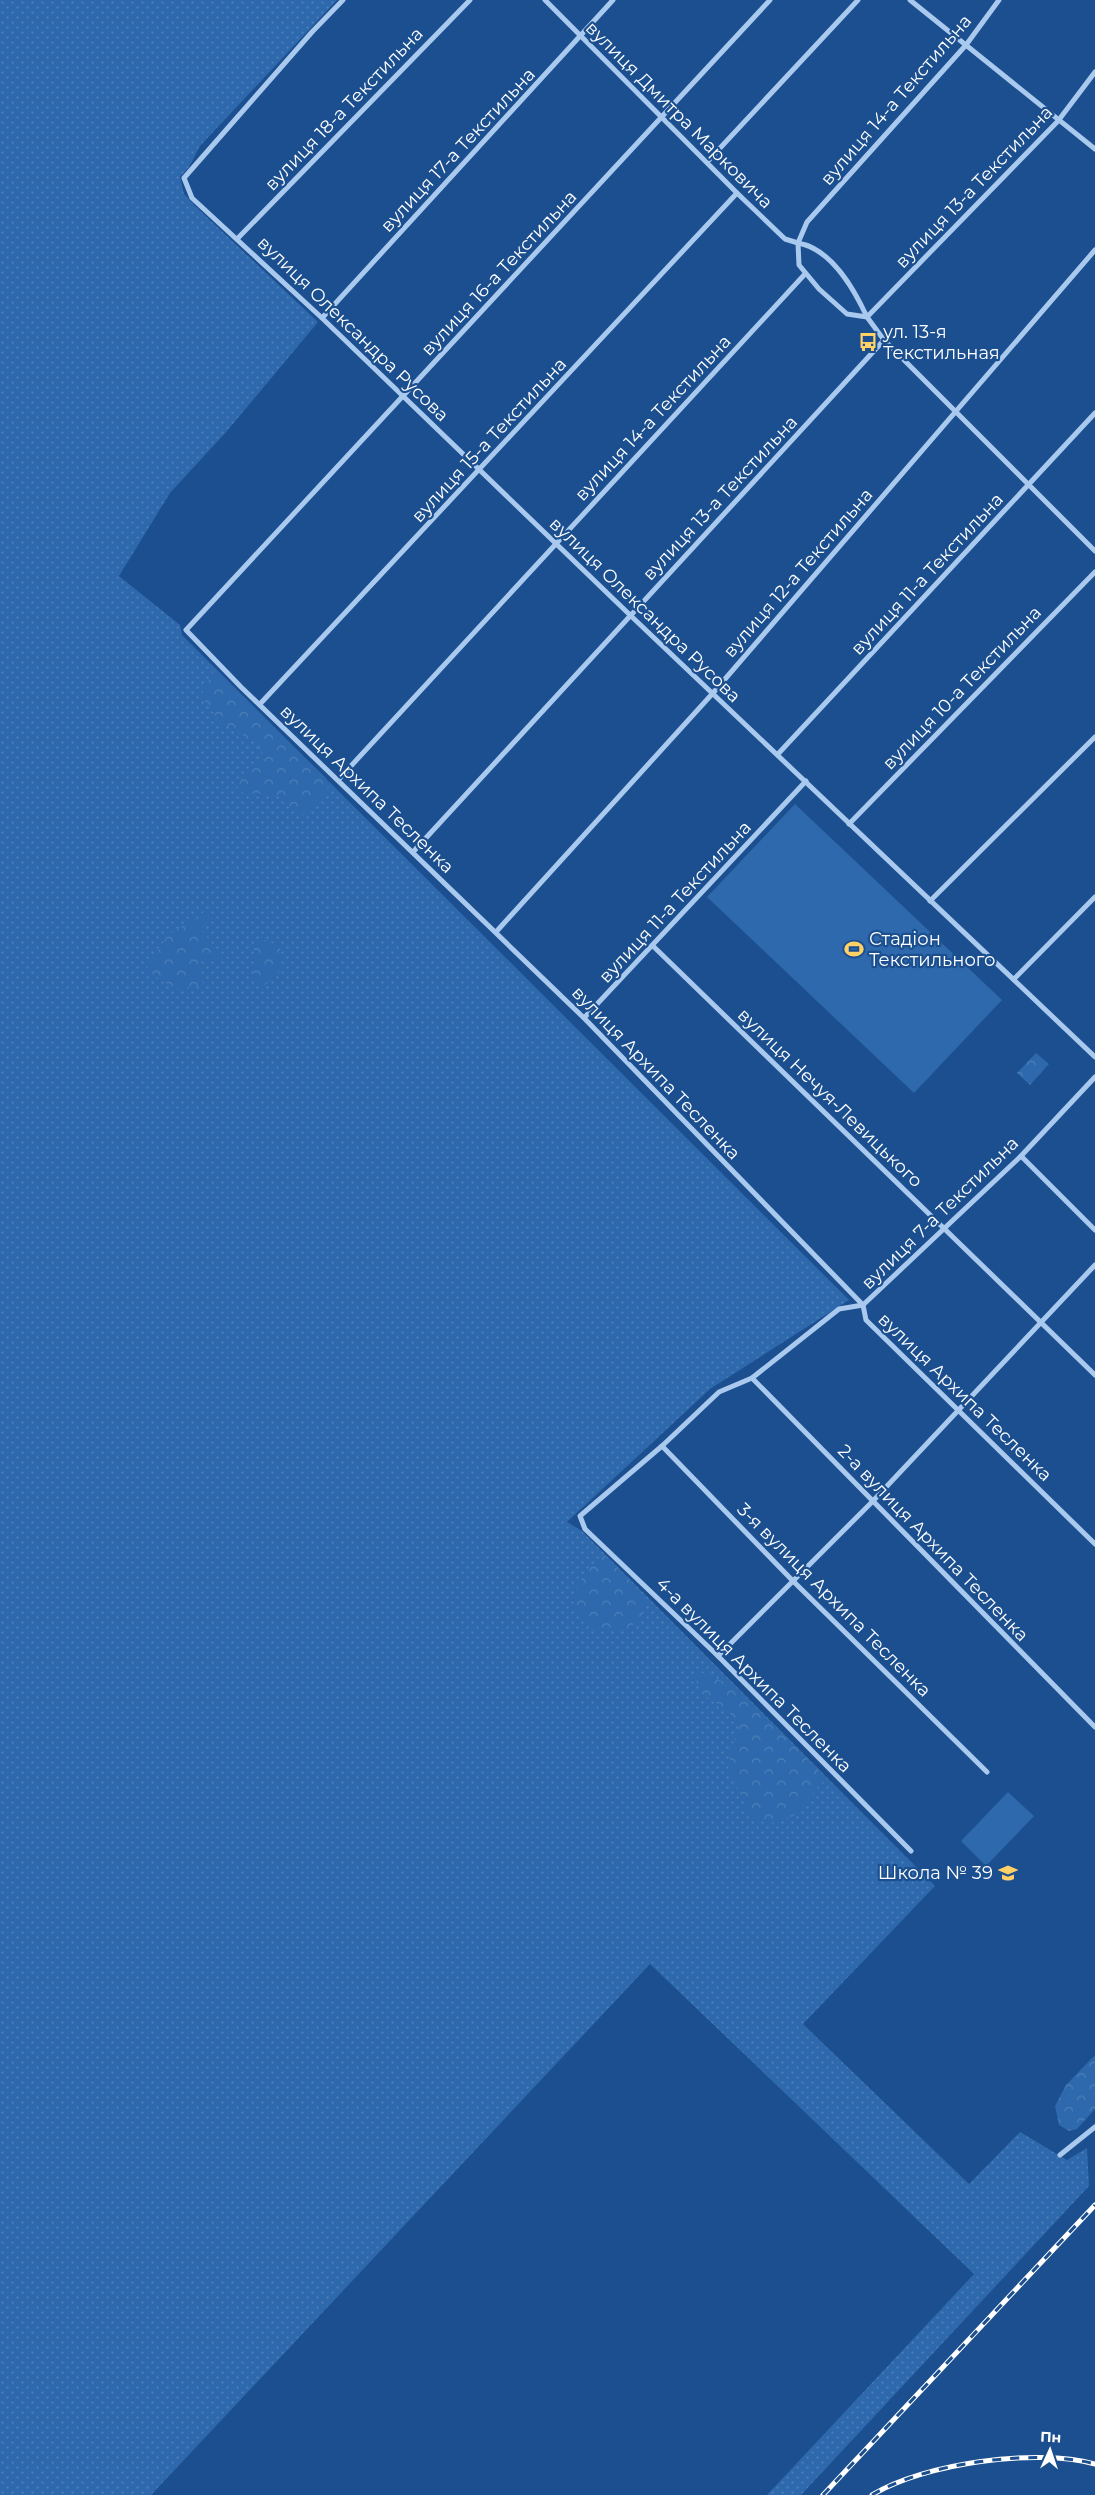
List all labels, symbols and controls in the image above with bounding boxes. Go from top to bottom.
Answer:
street label: вулиця 14-а Текстильна [816,10,976,190]
street label: вулиця Дмитра Марковича [581,17,777,213]
street label: вулиця 18-а Текстильна [260,23,428,195]
street label: вулиця 17-а Текстильна [376,63,540,237]
street label: вулиця 13-а Текстильна [891,101,1057,273]
street label: вулиця 16-а Текстильна [417,186,581,360]
street label: вулиця Олександра Русова [253,232,453,426]
place label: ул. 13-я Текстильная [882,321,1000,364]
street label: вулиця 14-а Текстильна [570,330,736,506]
bus stop icon: ул. 13-я Текстильная [857,331,879,353]
street label: вулиця 15-а Текстильна [407,353,571,527]
street label: вулиця 13-а Текстильна [638,411,802,585]
street label: вулиця 12-а Текстильна [719,484,877,662]
street label: вулиця 11-а Текстильна [846,489,1008,659]
street label: вулиця Олександра Русова [545,513,745,707]
street label: вулиця 10-а Текстильна [878,602,1046,774]
street label: вулиця Архипа Тесленка [276,700,458,878]
street label: вулиця 11-а Текстильна [594,817,756,987]
place label: Стадіон Текстильного [869,928,995,971]
sports icon: Стадіон Текстильного [843,938,865,960]
street label: вулиця Архипа Тесленка [567,982,745,1164]
street label: вулиця Нечуя-Левицького [733,1004,927,1192]
street label: вулиця 7-а Текстильна [857,1132,1023,1294]
street label: вулиця Архипа Тесленка [874,1308,1056,1486]
street label: 2-а вулиця Архипа Тесленка [833,1440,1033,1646]
street label: 3-я вулиця Архипа Тесленка [732,1498,936,1702]
street label: 4-а вулиця Архипа Тесленка [652,1573,856,1777]
place label: Школа № 39 [878,1862,993,1884]
school or university icon: Школа № 39 [997,1862,1019,1884]
north arrow [1025,2425,1075,2475]
text: Пн [1040,2427,1062,2447]

